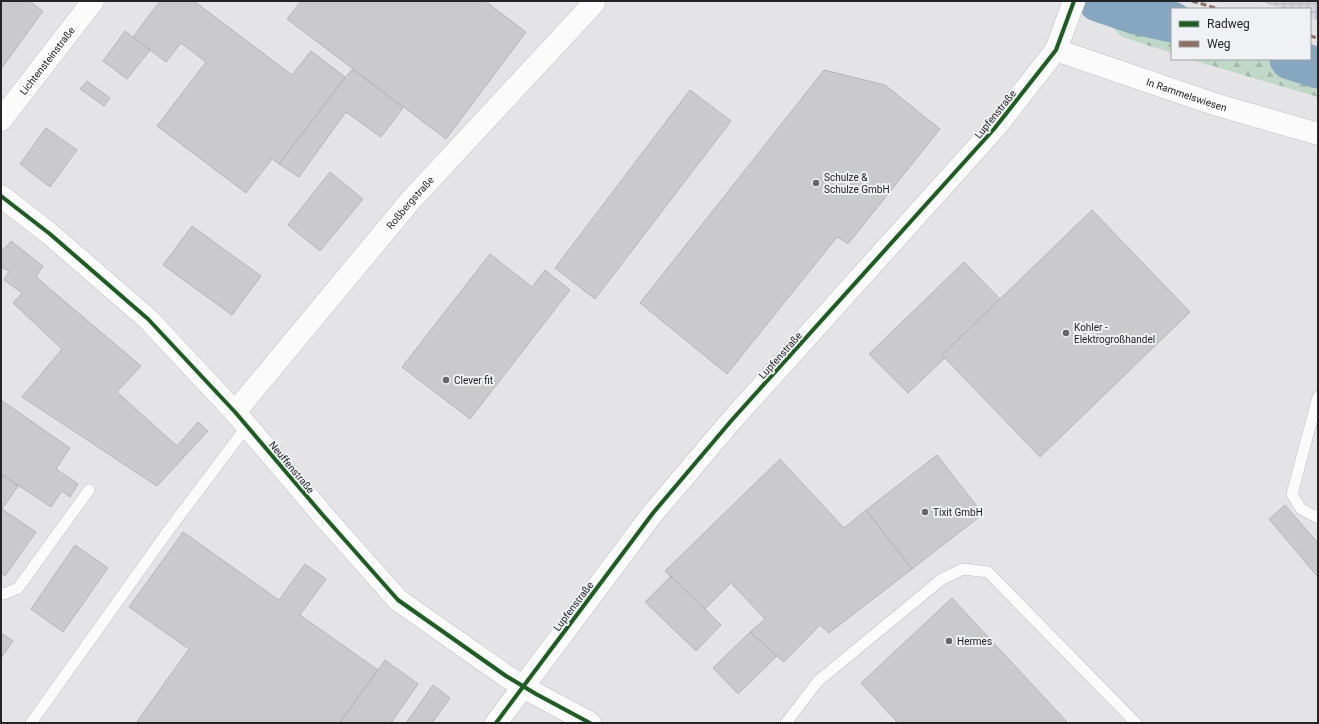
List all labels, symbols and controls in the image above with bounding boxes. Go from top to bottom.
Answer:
legend [1171,8,1311,60]
text: Radweg [1207,17,1250,31]
street label: Lichtensteinstraße [18,25,77,97]
text: Weg [1207,37,1231,51]
street label: In Rammelswiesen [1145,76,1228,113]
street label: Lupfenstraße [973,88,1018,141]
place label: Schulze & Schulze GmbH [824,172,890,195]
street label: Roßbergstraße [384,174,436,231]
marker: Schulze & Schulze GmbH [811,178,821,188]
place label: Kohler - Elektrogroßhandel [1074,322,1155,345]
marker: Kohler - Elektrogroßhandel [1061,328,1071,338]
street label: Lupfenstraße [757,330,804,381]
marker: Clever fit [441,375,451,385]
place label: Clever fit [454,375,493,386]
street label: Neuffenstraße [267,439,316,495]
marker: Tixit GmbH [920,507,930,517]
place label: Tixit GmbH [933,507,983,518]
street label: Lupfenstraße [551,580,595,633]
marker: Hermes [944,636,954,646]
place label: Hermes [957,636,992,647]

